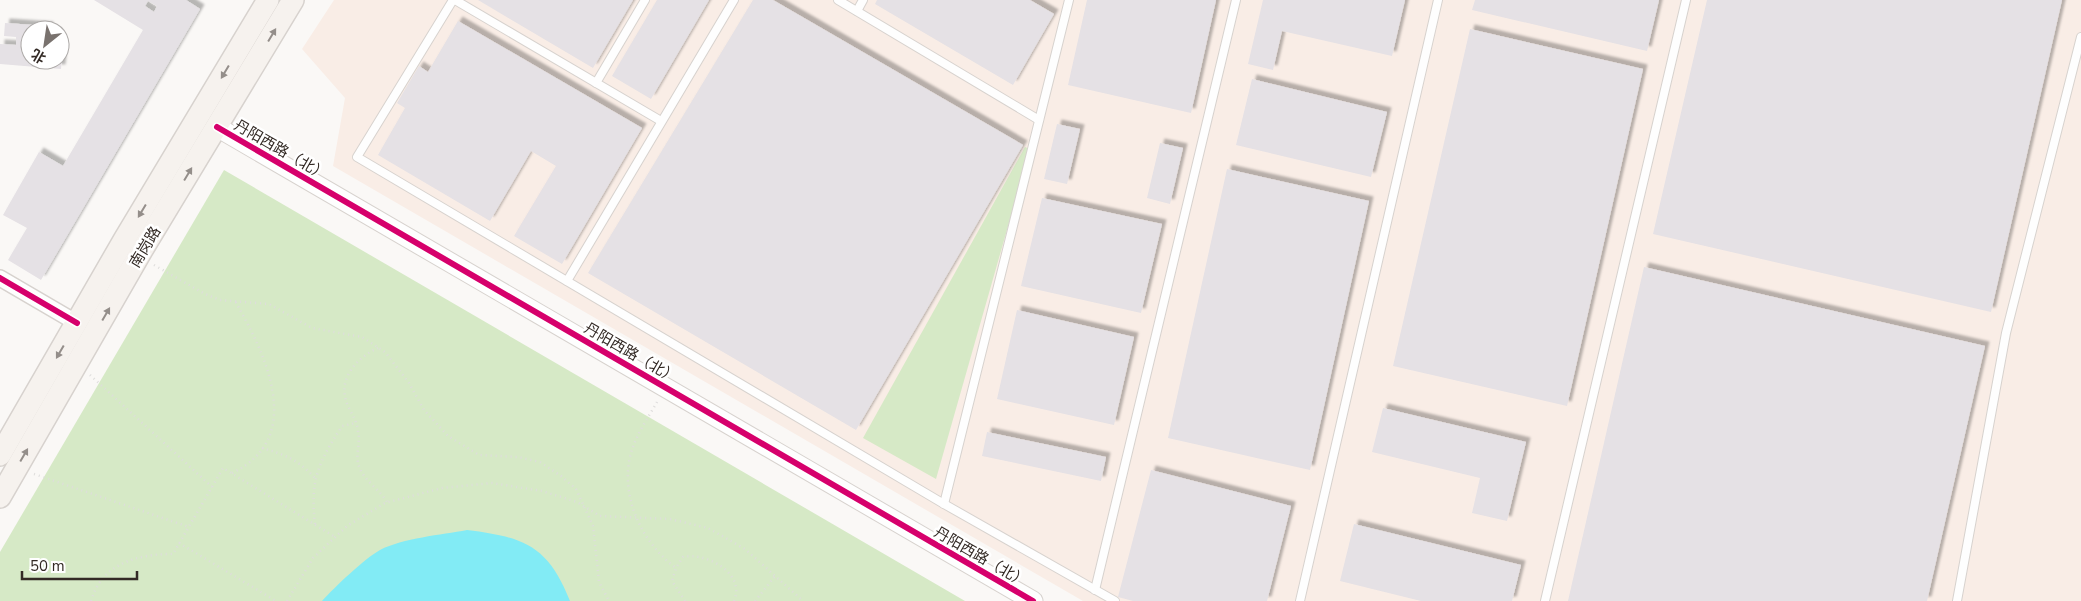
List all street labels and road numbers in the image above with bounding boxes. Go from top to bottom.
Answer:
street label: 丹阳西路（北） [231,115,331,185]
street label: 南岗路 [125,223,165,271]
street label: 丹阳西路（北） [581,318,681,388]
street label: 丹阳西路（北） [931,522,1031,592]

